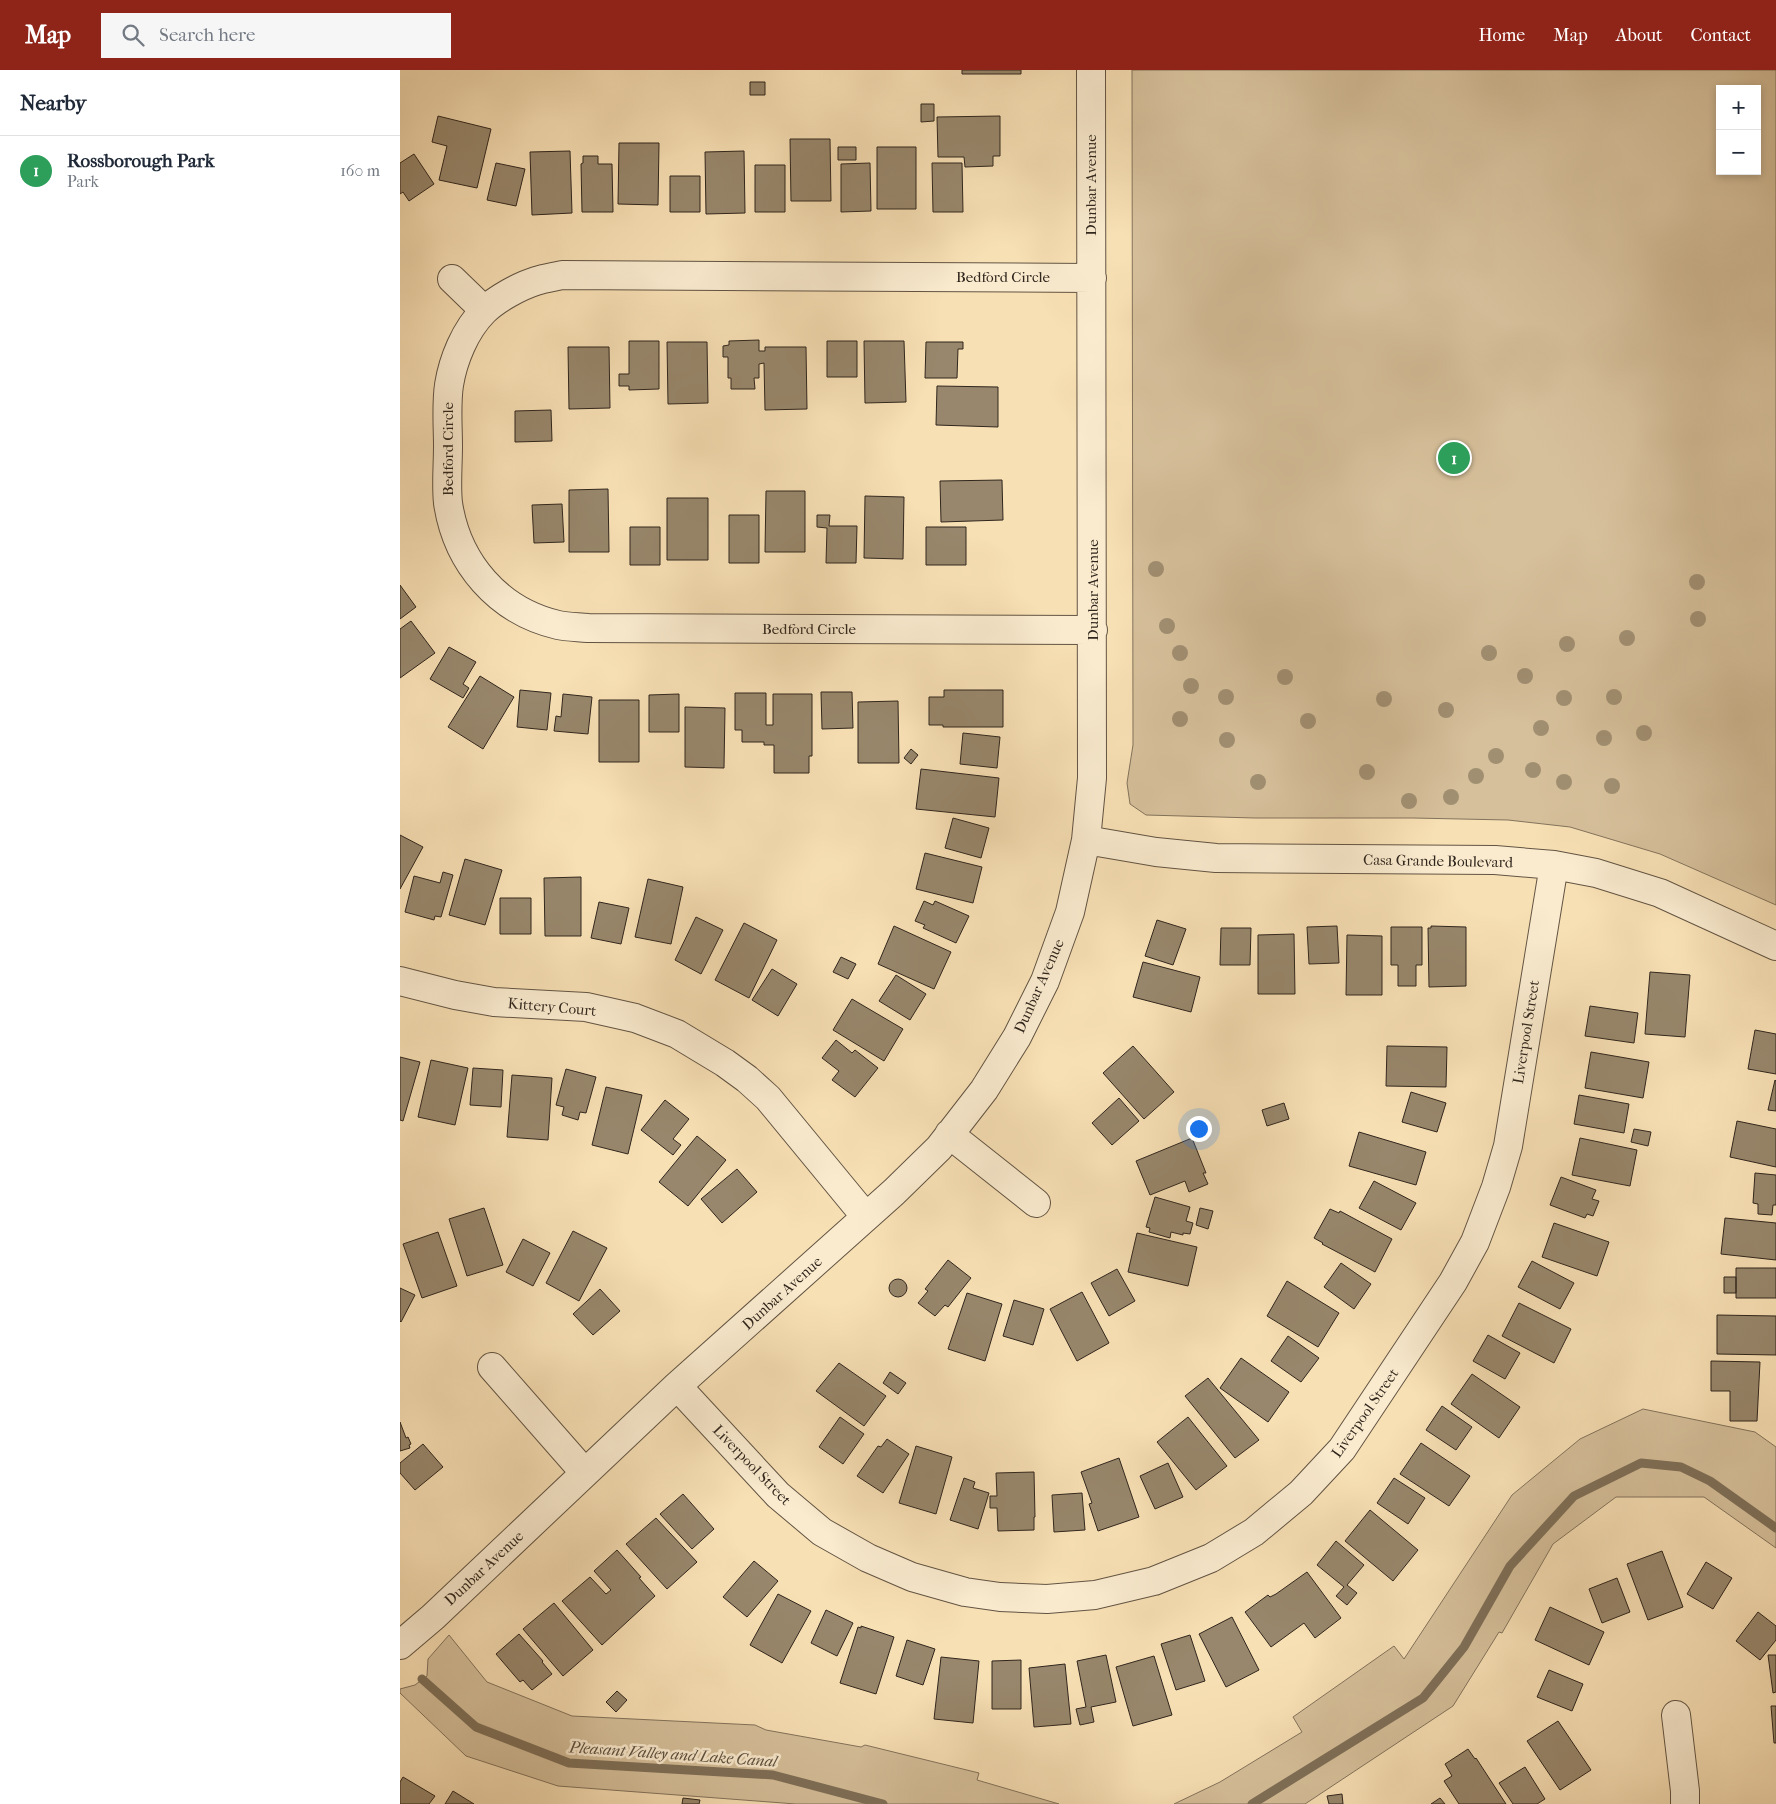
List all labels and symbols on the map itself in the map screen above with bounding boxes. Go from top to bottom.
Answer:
street label: Dunbar Avenue [1082,134,1100,236]
street label: Bedford Circle [956,268,1051,286]
street label: Bedford Circle [439,401,457,496]
pin: 1 [1438,439,1470,477]
street label: Dunbar Avenue [1084,539,1102,641]
street label: Bedford Circle [762,620,857,638]
street label: Casa Grande Boulevard [1363,851,1514,871]
street label: Dunbar Avenue [1010,936,1068,1036]
street label: Liverpool Street [1509,978,1543,1085]
street label: Kittery Court [507,994,598,1020]
your location [1186,1116,1212,1142]
street label: Dunbar Avenue [738,1252,826,1334]
street label: Liverpool Street [1328,1364,1403,1461]
street label: Liverpool Street [709,1421,795,1509]
street label: Dunbar Avenue [441,1526,528,1609]
water label: Pleasant Valley and Lake Canal [568,1737,780,1771]

